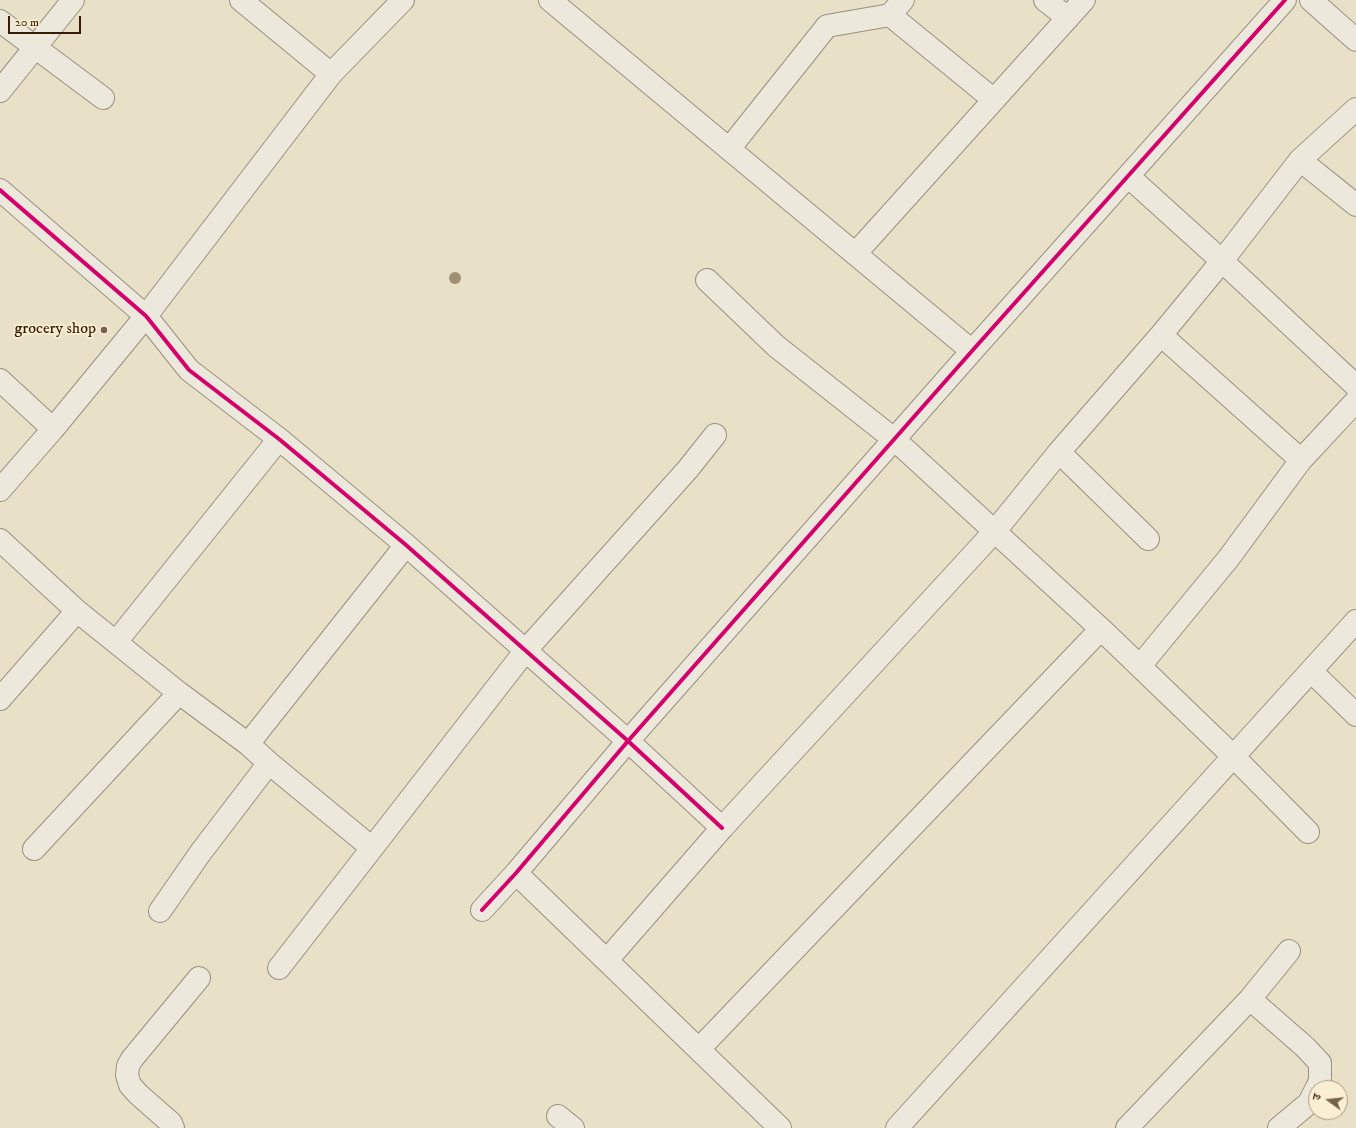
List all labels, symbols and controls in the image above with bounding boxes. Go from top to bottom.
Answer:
scale bar [10,8,83,34]
text: 20 m [15,15,39,30]
place label: grocery shop [14,320,96,340]
marker: grocery shop [99,325,109,335]
north arrow [1308,1080,1348,1120]
text: उ [1310,1093,1325,1102]

